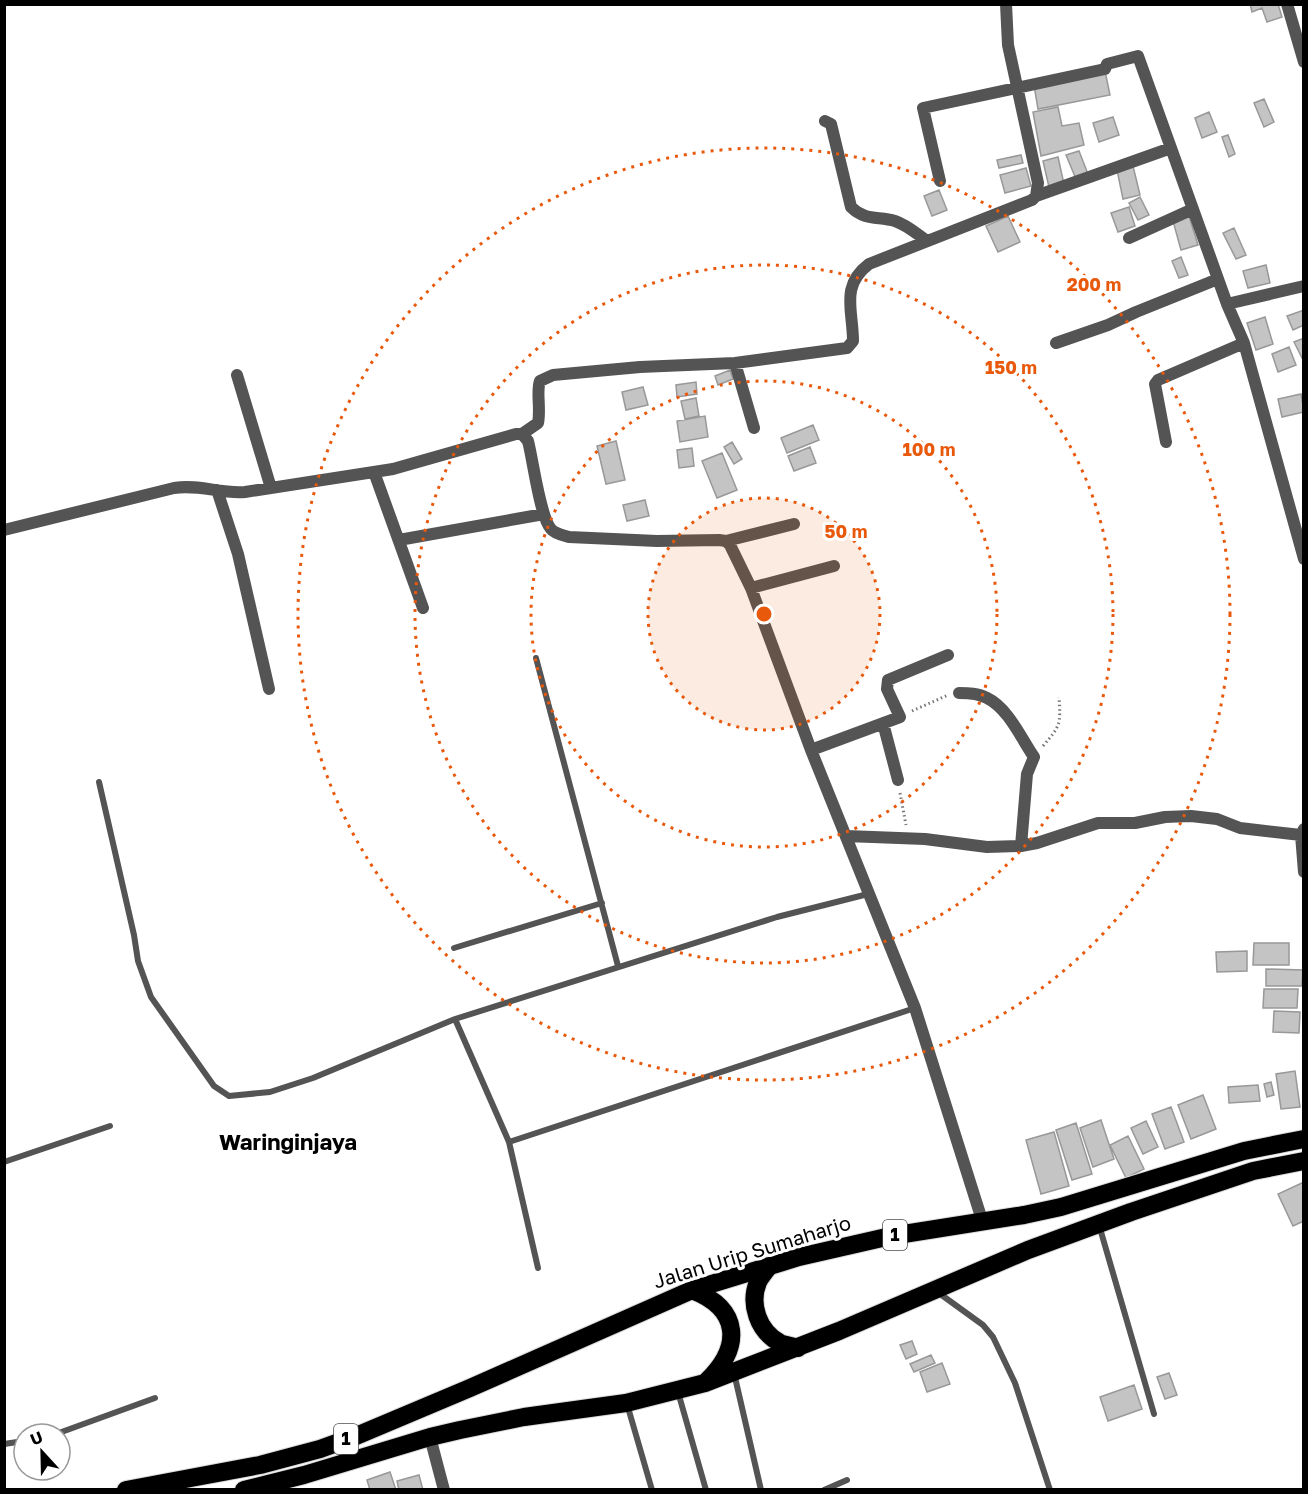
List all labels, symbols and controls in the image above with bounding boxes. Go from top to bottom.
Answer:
text: 200 m [1067,273,1121,295]
text: 150 m [985,356,1037,378]
text: 100 m [903,438,955,460]
text: 50 m [825,520,867,542]
centre of rings [754,604,774,624]
district label: Waringinjaya [219,1128,357,1155]
street label: Jalan Urip Sumaharjo [650,1210,853,1293]
road number: 1 [883,1220,907,1250]
north arrow [12,1422,72,1482]
road number: 1 [334,1424,358,1454]
text: U [27,1427,46,1450]

